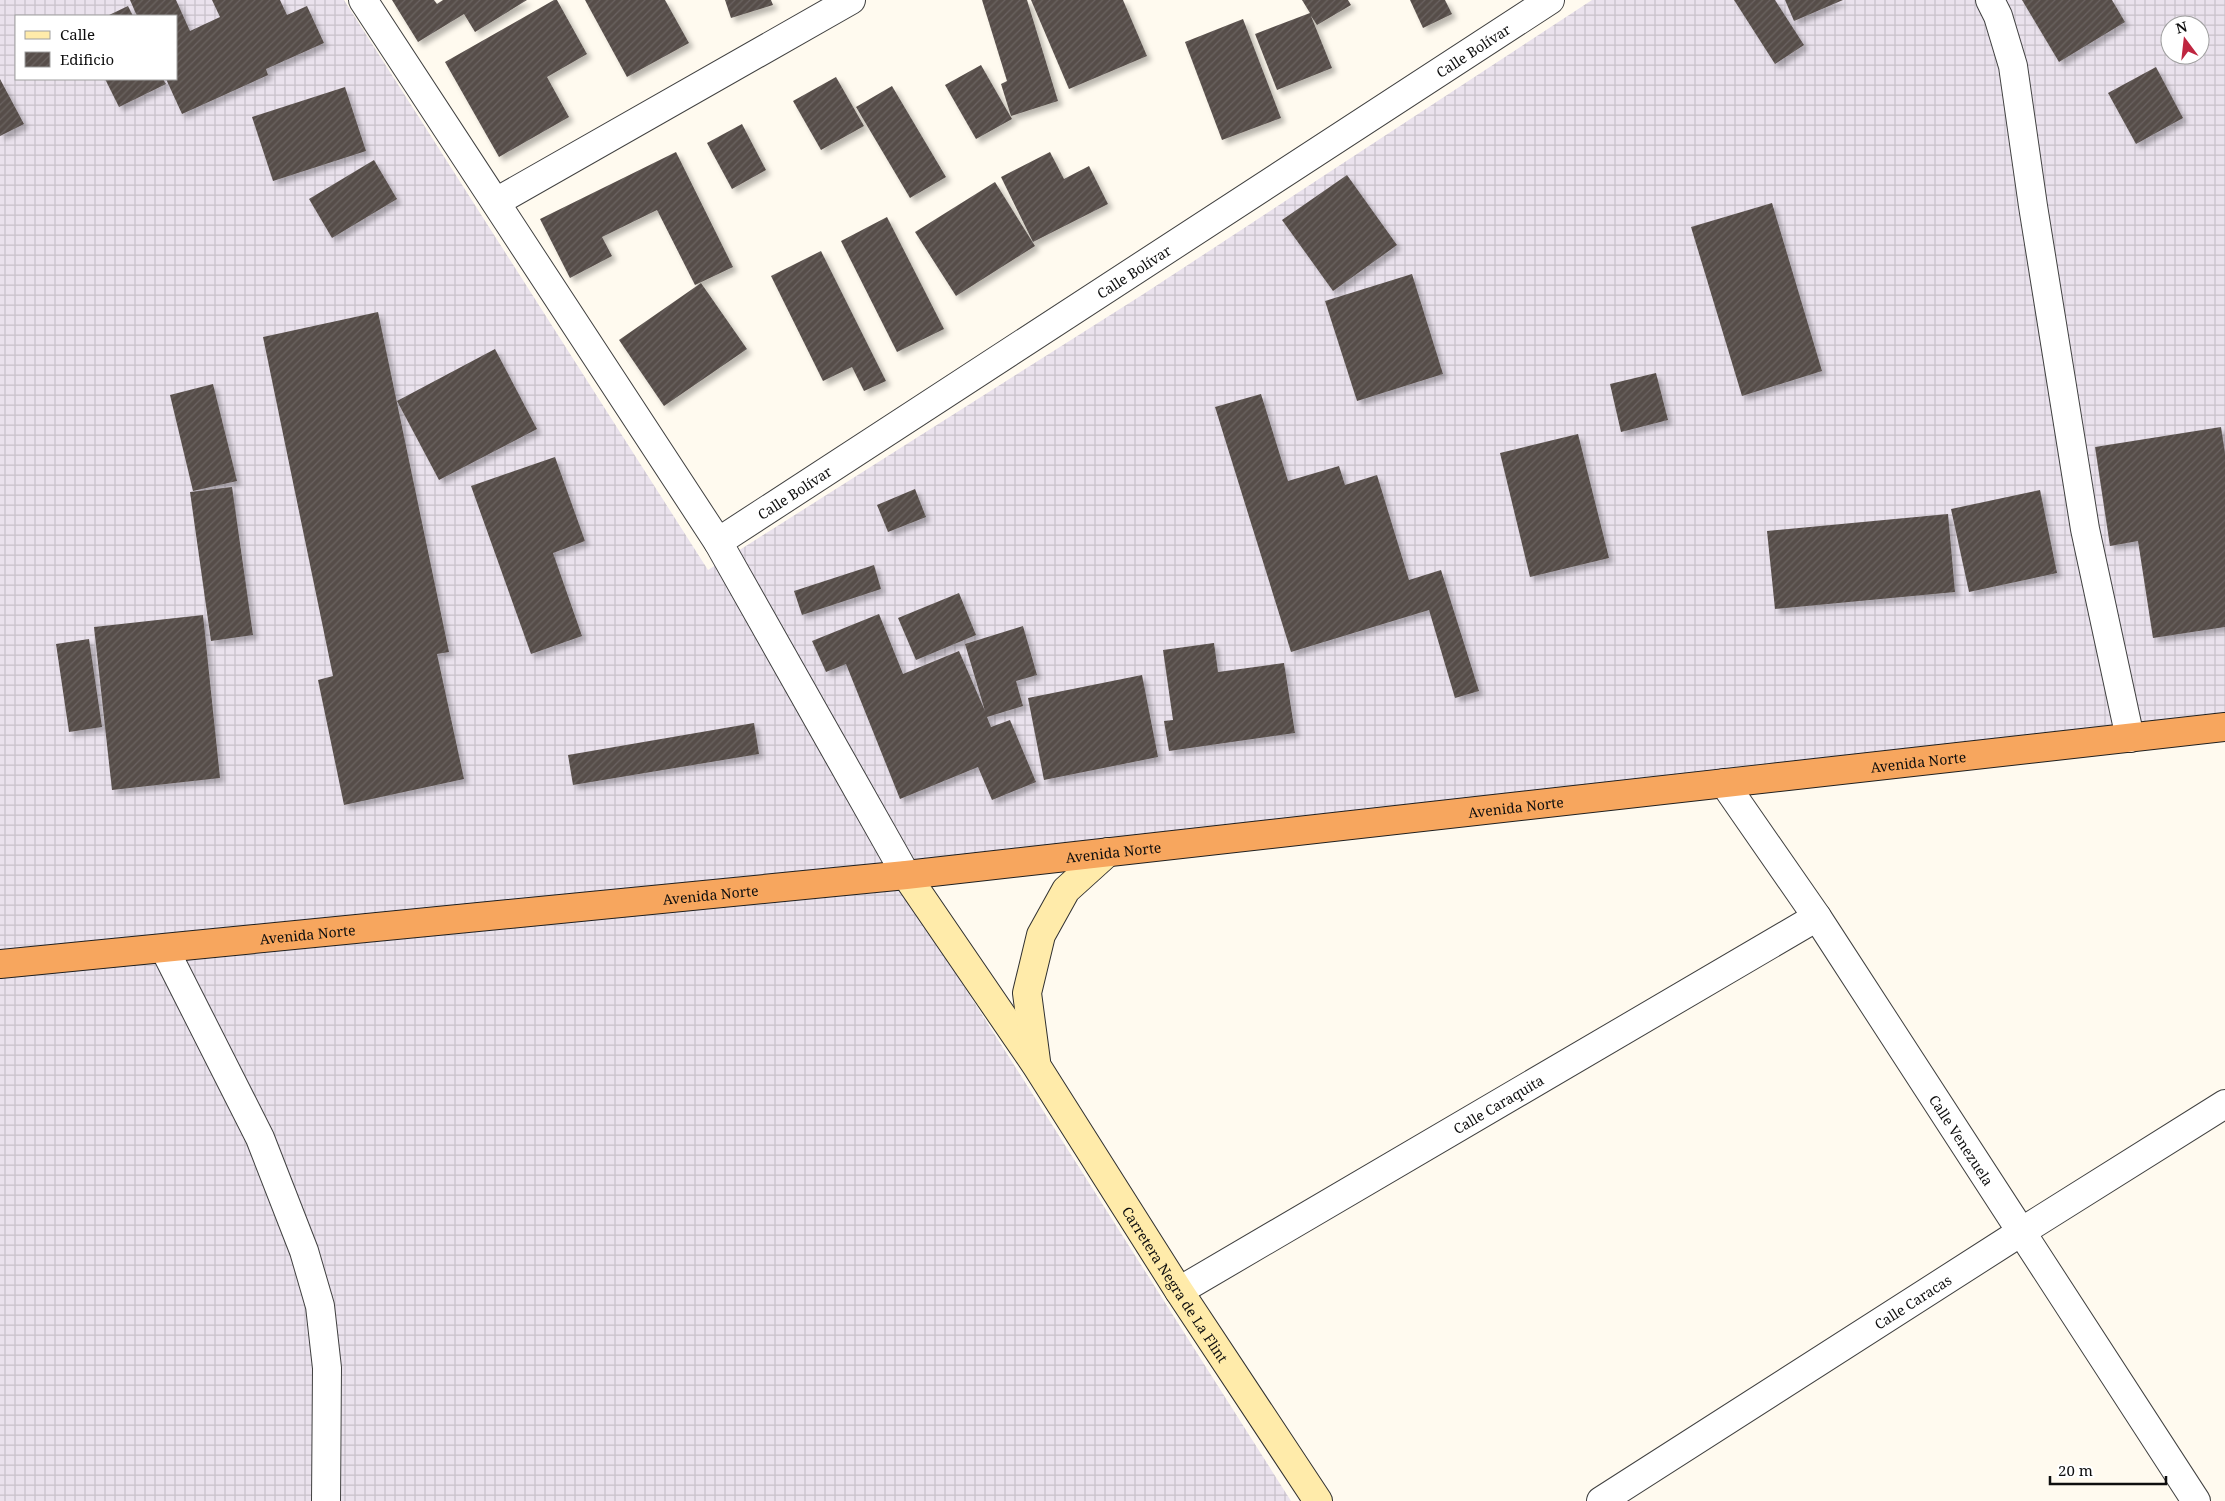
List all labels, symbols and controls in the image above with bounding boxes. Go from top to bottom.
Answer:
legend [15,15,178,80]
north arrow [2160,15,2210,65]
text: N [2174,16,2189,38]
street label: Calle Bolívar [1432,19,1514,81]
text: Calle [60,24,95,44]
text: Edificio [60,49,114,69]
street label: Calle Bolívar [1093,240,1175,302]
street label: Calle Bolívar [753,461,835,523]
street label: Avenida Norte [1869,747,1967,776]
street label: Avenida Norte [1467,792,1565,821]
street label: Avenida Norte [1065,837,1162,867]
street label: Avenida Norte [662,880,759,908]
street label: Avenida Norte [259,920,356,948]
street label: Calle Caraquita [1449,1070,1547,1138]
street label: Calle Venezuela [1925,1091,1998,1189]
street label: Carretera Negra de La Flint [1118,1202,1233,1366]
street label: Calle Caracas [1870,1270,1955,1333]
scale bar [2050,1454,2166,1486]
text: 20 m [2058,1460,2093,1480]

